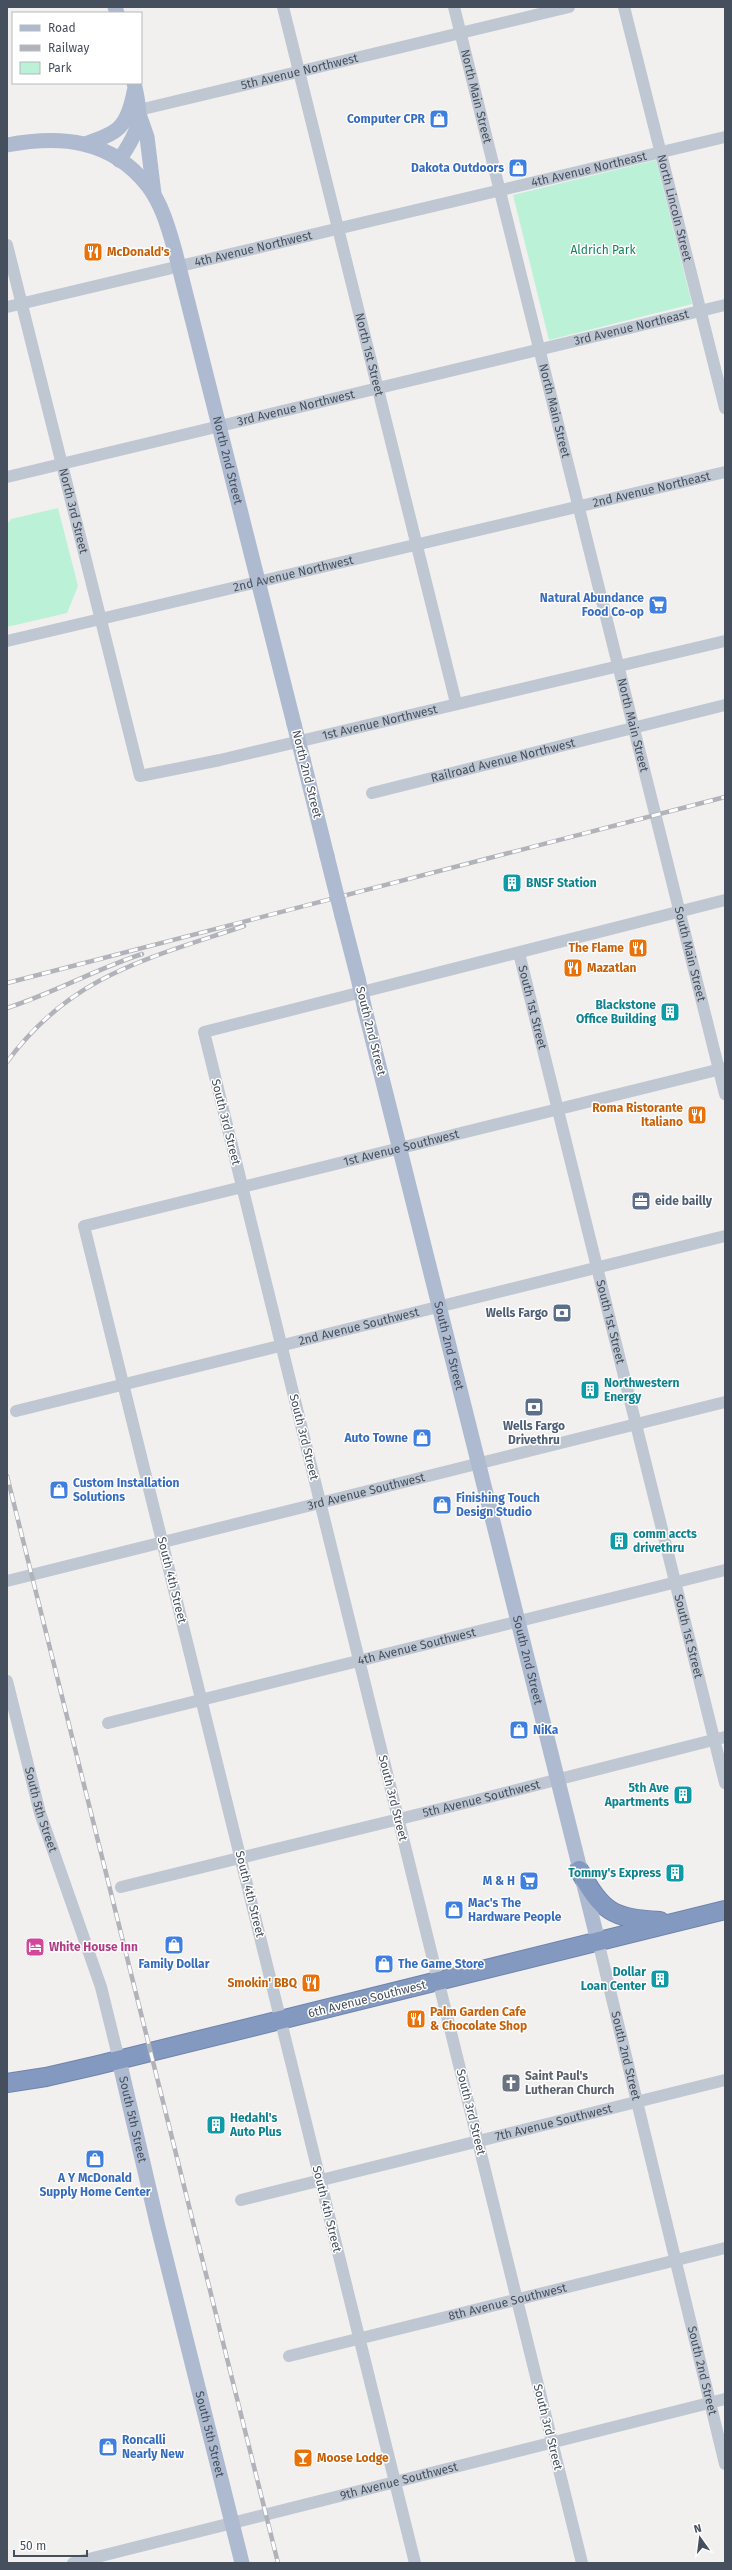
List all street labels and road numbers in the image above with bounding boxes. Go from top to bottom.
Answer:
street label: North Main Street [458,48,495,145]
street label: 5th Avenue Northwest [240,51,360,92]
street label: 4th Avenue Northeast [530,149,649,190]
street label: North Lincoln Street [654,153,695,263]
street label: 4th Avenue Northwest [193,228,314,269]
street label: 3rd Avenue Northeast [572,307,691,348]
street label: North 1st Street [352,311,387,398]
street label: North Main Street [536,362,573,460]
street label: 3rd Avenue Northwest [236,387,356,429]
street label: North 2nd Street [210,415,246,506]
street label: North 3rd Street [56,467,91,556]
street label: 2nd Avenue Northeast [591,469,712,510]
street label: 2nd Avenue Northwest [232,553,355,595]
street label: North Main Street [615,676,652,774]
street label: 1st Avenue Northwest [321,702,439,743]
street label: North 2nd Street [289,729,325,820]
street label: Railroad Avenue Northwest [429,735,577,785]
street label: South Main Street [672,905,709,1004]
street label: South 1st Street [515,964,550,1051]
street label: South 2nd Street [353,985,389,1077]
street label: South 3rd Street [209,1077,244,1167]
street label: 1st Avenue Southwest [342,1127,461,1169]
street label: South 1st Street [593,1278,628,1366]
street label: South 2nd Street [431,1300,467,1392]
street label: 2nd Avenue Southwest [297,1305,421,1348]
street label: South 3rd Street [287,1392,322,1482]
street label: 3rd Avenue Southwest [306,1470,427,1513]
street label: South 4th Street [154,1535,190,1625]
street label: South 1st Street [671,1593,706,1680]
street label: South 2nd Street [510,1614,546,1706]
street label: 4th Avenue Southwest [356,1625,478,1668]
street label: South 3rd Street [376,1753,411,1843]
street label: South 5th Street [22,1766,60,1855]
street label: 5th Avenue Southwest [421,1777,542,1820]
street label: South 4th Street [232,1849,268,1939]
street label: 6th Avenue Southwest [307,1977,428,2020]
street label: South 2nd Street [608,2010,644,2102]
street label: South 3rd Street [454,2067,489,2157]
street label: South 5th Street [116,2075,150,2165]
street label: 7th Avenue Southwest [494,2101,614,2144]
street label: South 4th Street [309,2164,345,2254]
street label: 8th Avenue Southwest [447,2280,569,2323]
street label: South 2nd Street [685,2325,720,2417]
street label: South 3rd Street [531,2382,566,2472]
street label: South 5th Street [192,2390,227,2479]
street label: 9th Avenue Southwest [338,2459,460,2503]

